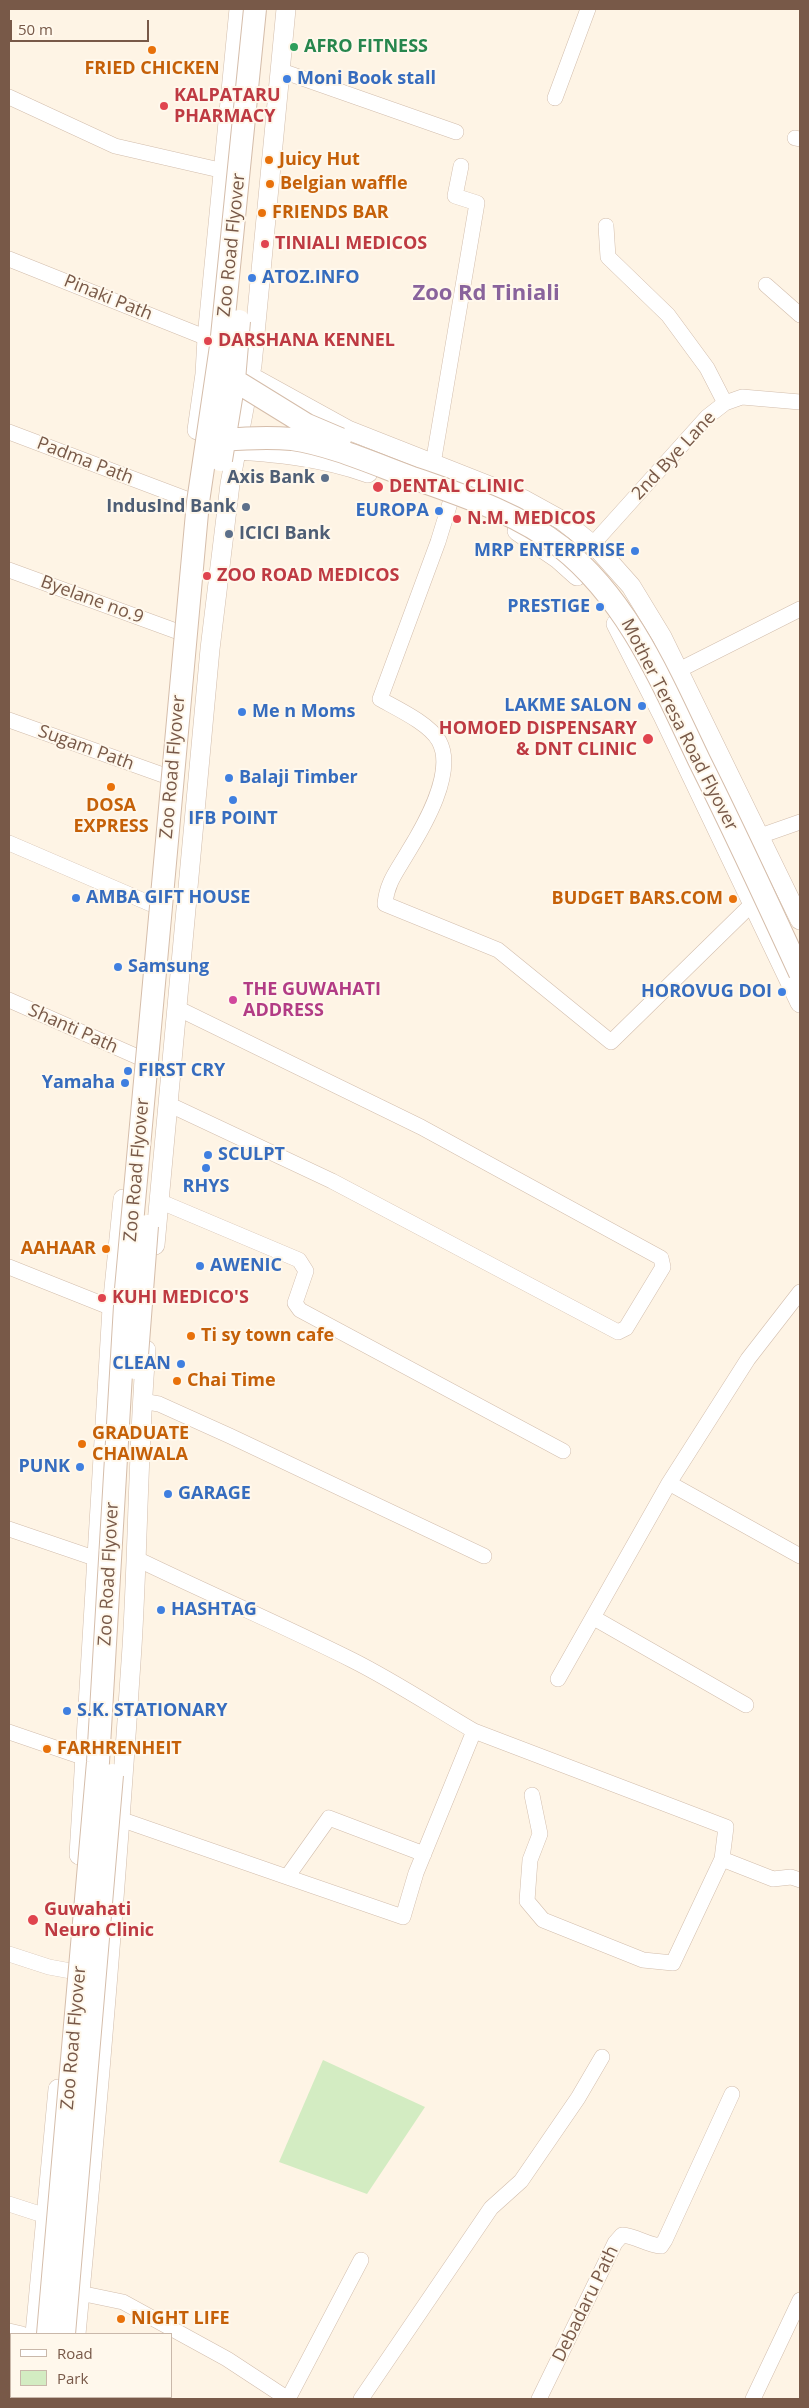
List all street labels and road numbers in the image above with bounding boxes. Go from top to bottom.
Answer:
street label: Zoo Road Flyover [214,172,250,318]
street label: Pinaki Path [61,270,155,326]
street label: 2nd Bye Lane [628,407,720,505]
street label: Padma Path [34,433,136,489]
street label: Byelane no.9 [38,571,146,629]
street label: Mother Teresa Road Flyover [616,615,742,835]
street label: Zoo Road Flyover [156,694,190,840]
street label: Sugam Path [35,721,137,775]
street label: Shanti Path [25,1000,121,1058]
street label: Zoo Road Flyover [120,1097,154,1243]
street label: Zoo Road Flyover [94,1501,124,1647]
street label: Zoo Road Flyover [57,1965,91,2111]
street label: Debadaru Path [549,2242,623,2366]

